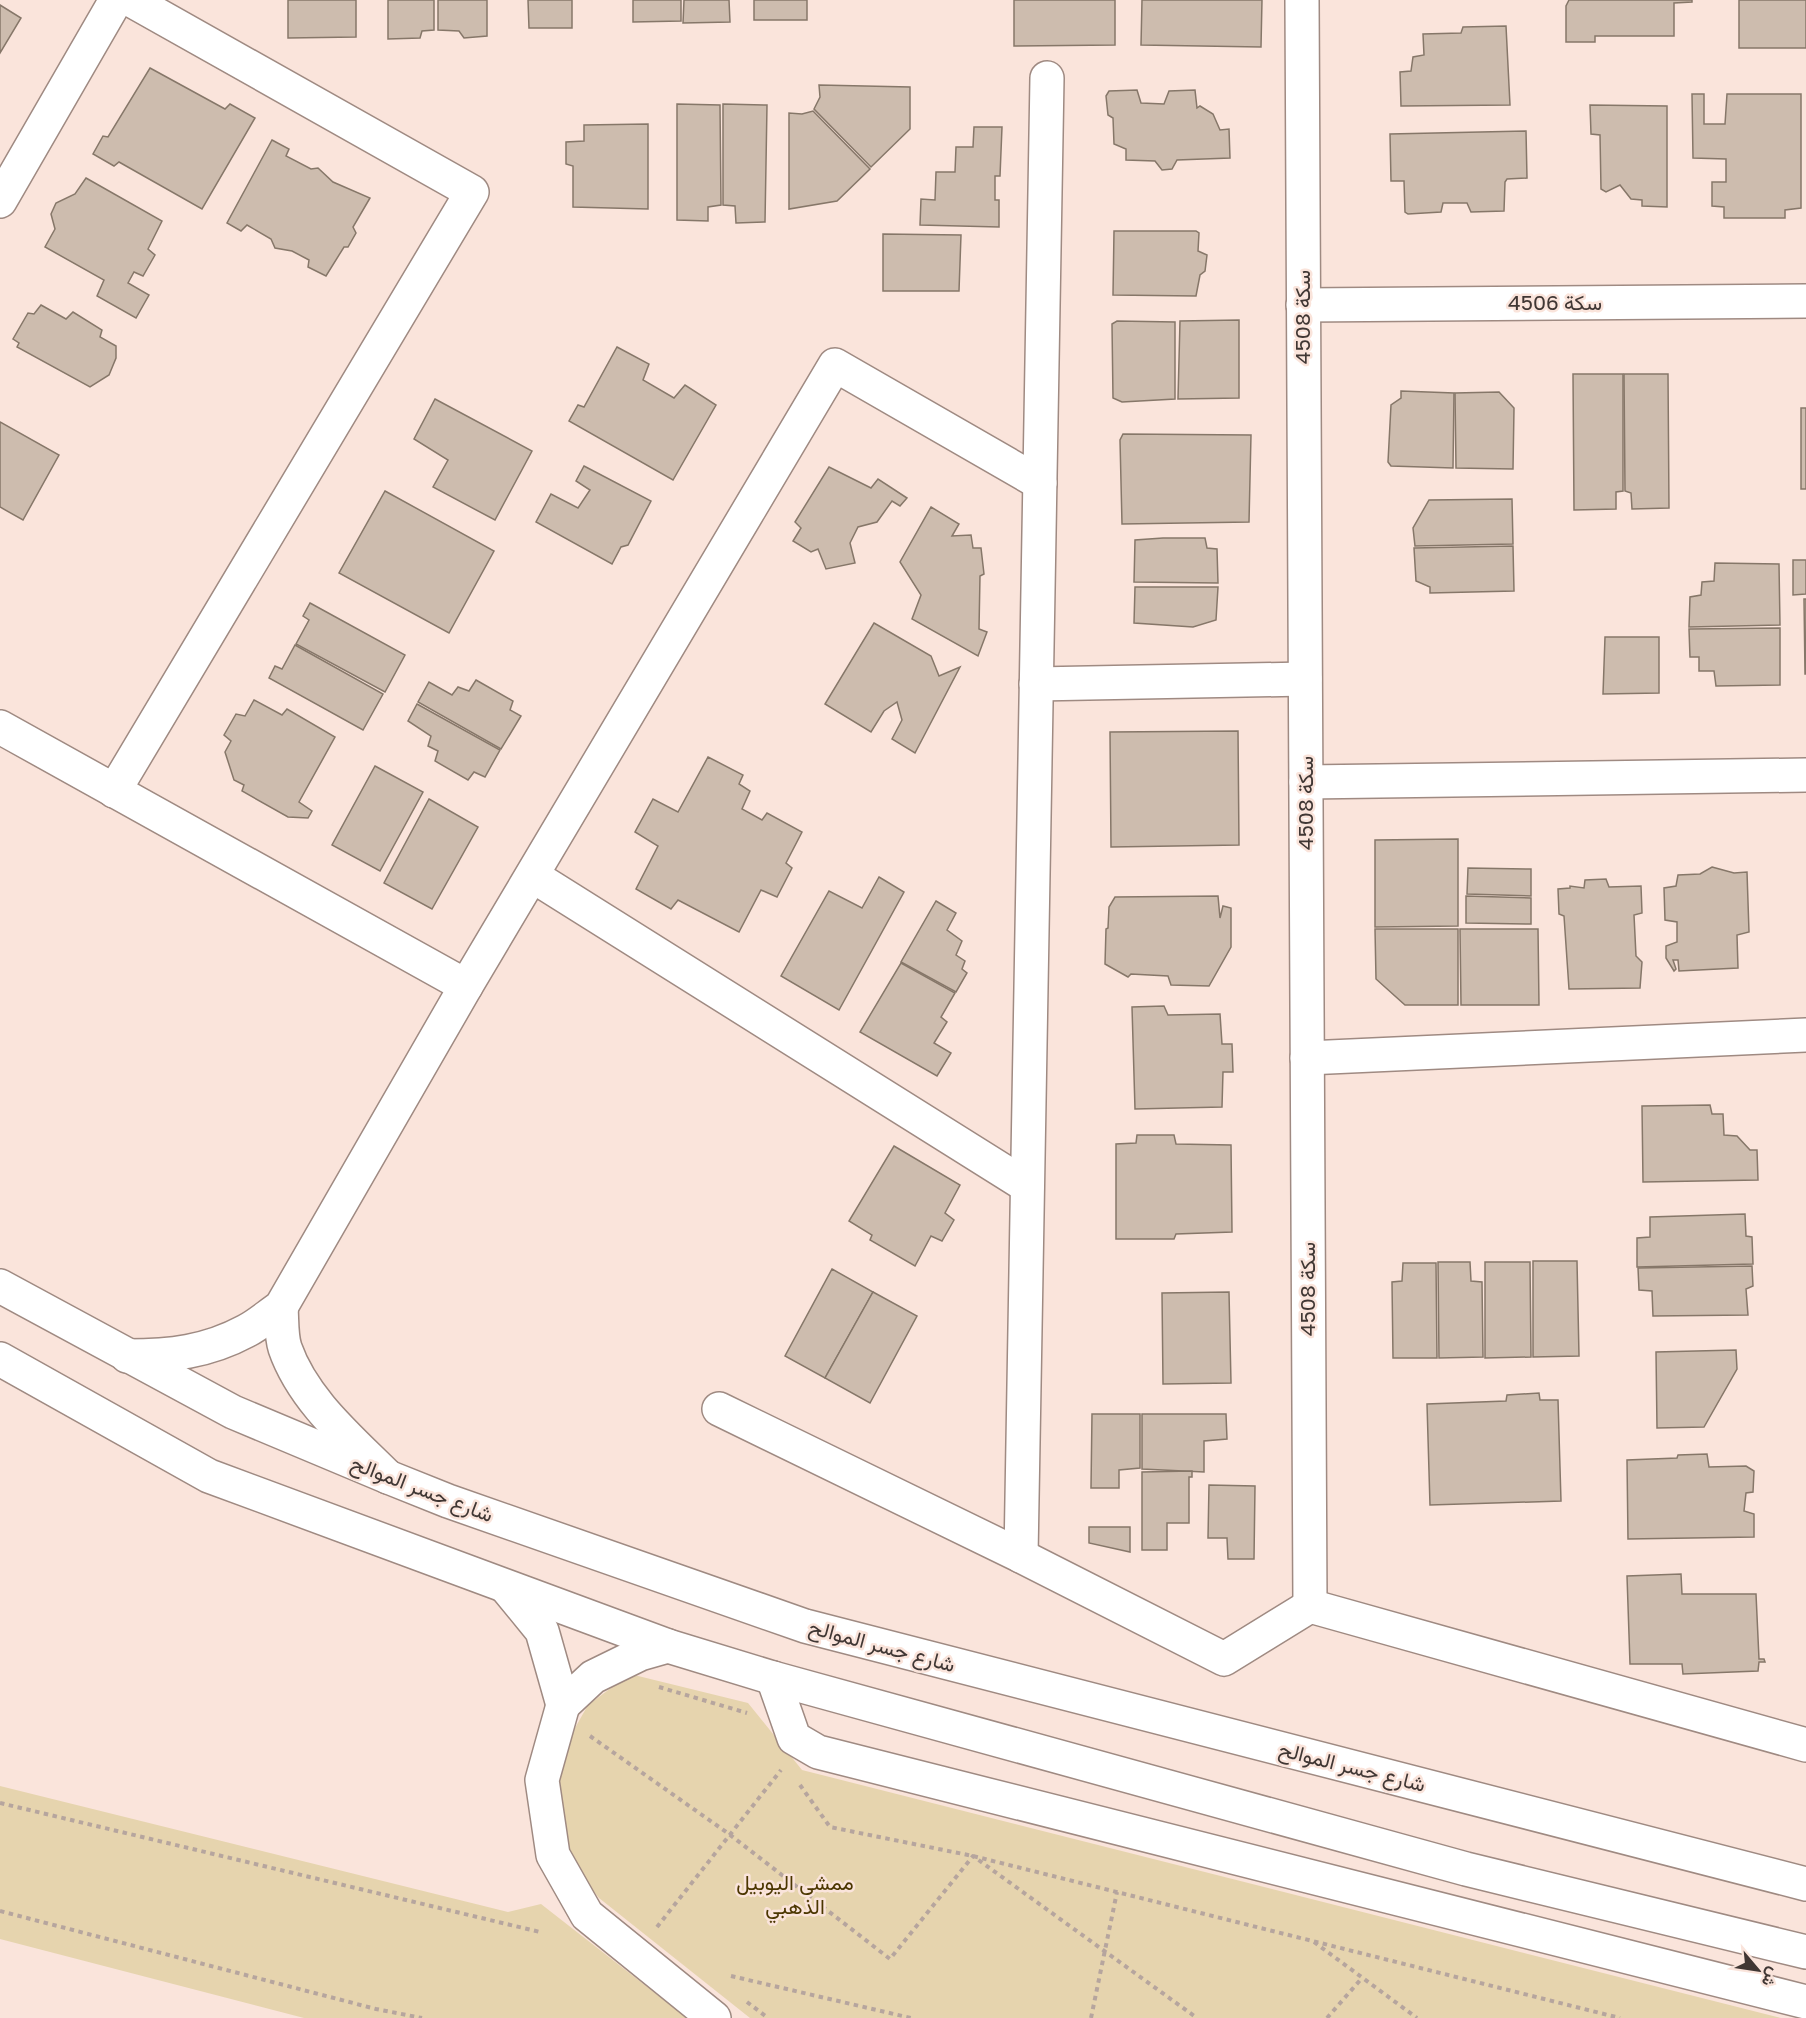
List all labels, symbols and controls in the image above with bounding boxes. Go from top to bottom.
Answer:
street label: سكة 4508 [1289,270,1315,364]
street label: سكة 4506 [1508,289,1602,315]
street label: سكة 4508 [1292,756,1318,850]
street label: سكة 4508 [1294,1242,1320,1336]
street label: شارع جسر الموالح [347,1449,497,1529]
street label: شارع جسر الموالح [806,1613,958,1679]
street label: شارع جسر الموالح [1276,1735,1428,1799]
park label: ممشى اليوبيل الذهبي [736,1869,854,1924]
north arrow [1728,1940,1788,2000]
text: ش [1758,1964,1785,1991]

